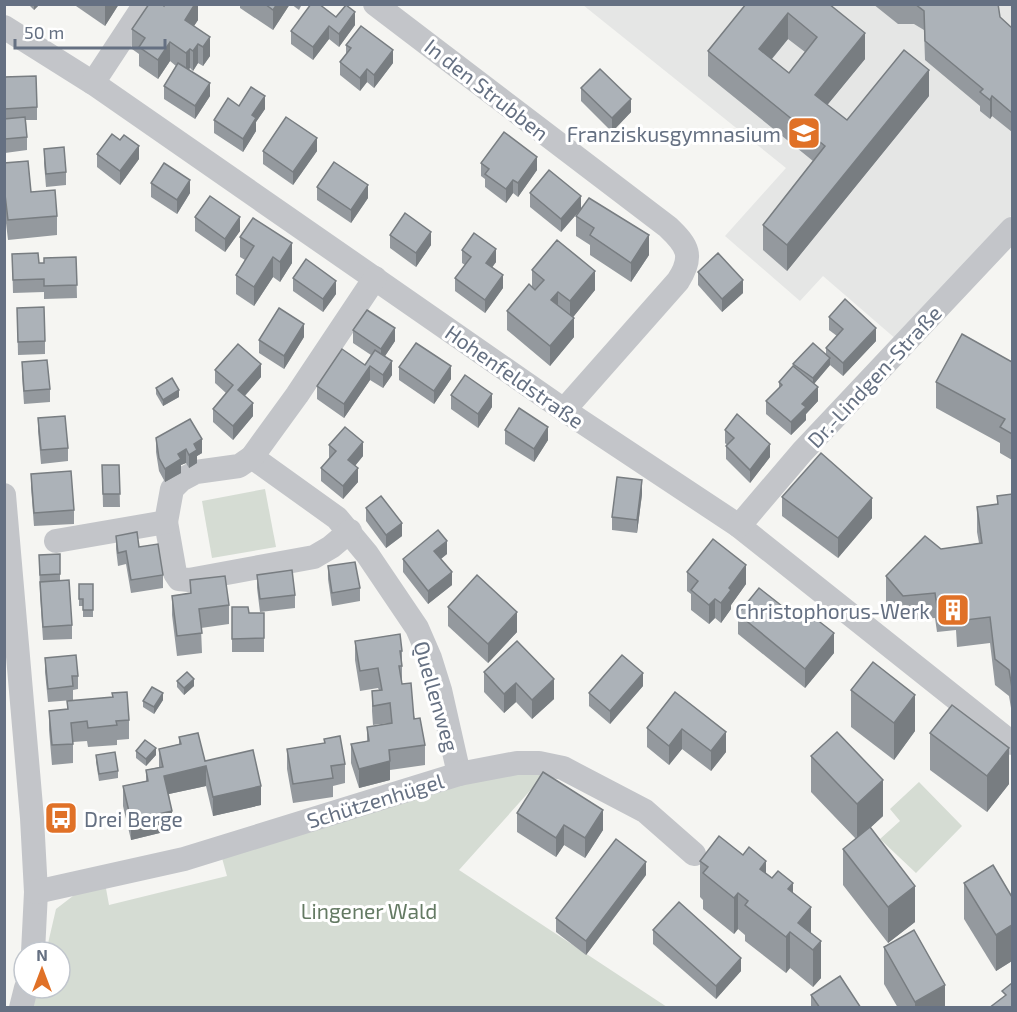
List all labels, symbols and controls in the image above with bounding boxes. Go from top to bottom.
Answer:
scale bar [15,12,165,50]
text: 50 m [24,21,64,43]
street label: In den Strubben [420,33,554,145]
school or university icon: Franziskusgymnasium [786,115,822,151]
place label: Franziskusgymnasium [567,121,781,146]
street label: Dr.-Lindgen-Straße [802,300,946,452]
street label: Hohenfeldstraße [441,319,589,433]
building icon: Christophorus-Werk [935,592,971,628]
place label: Christophorus-Werk [735,598,930,623]
street label: Quellenweg [408,638,465,755]
street label: Schützenhügel [304,767,447,833]
bus stop icon: Drei Berge [43,800,79,836]
place label: Drei Berge [84,806,183,831]
park label: Lingener Wald [301,898,437,923]
north arrow [12,940,72,1000]
text: N [36,945,48,964]

